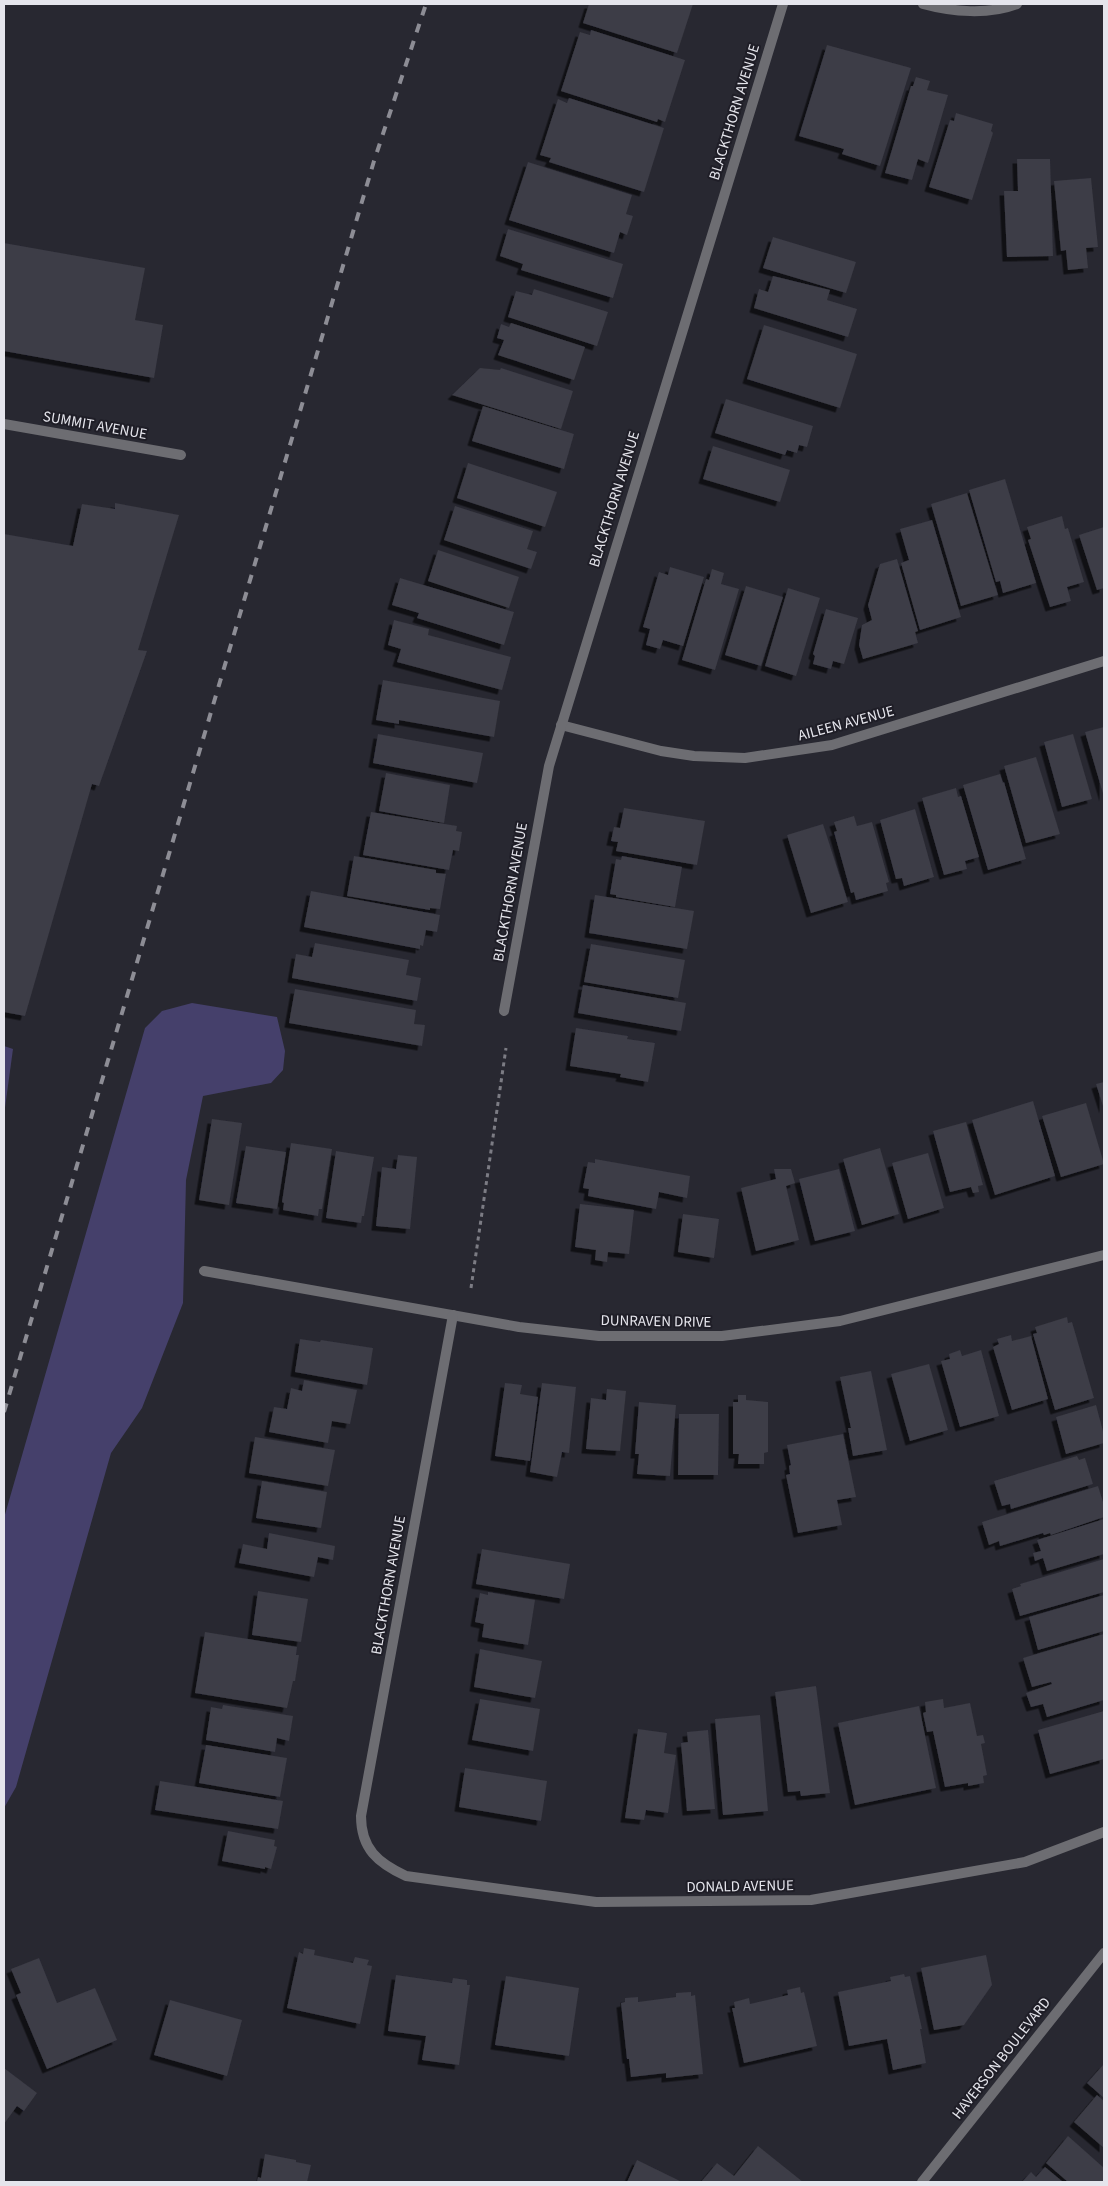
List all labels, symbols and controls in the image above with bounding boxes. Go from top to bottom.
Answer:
street label: BLACKTHORN AVENUE [704,42,765,183]
street label: SUMMIT AVENUE [41,406,149,445]
street label: BLACKTHORN AVENUE [584,429,645,570]
street label: AILEEN AVENUE [796,701,897,746]
street label: BLACKTHORN AVENUE [488,821,533,963]
street label: DUNRAVEN DRIVE [600,1310,712,1333]
street label: BLACKTHORN AVENUE [366,1514,411,1656]
street label: DONALD AVENUE [686,1875,794,1898]
street label: HAVERSON BOULEVARD [947,1993,1056,2124]

